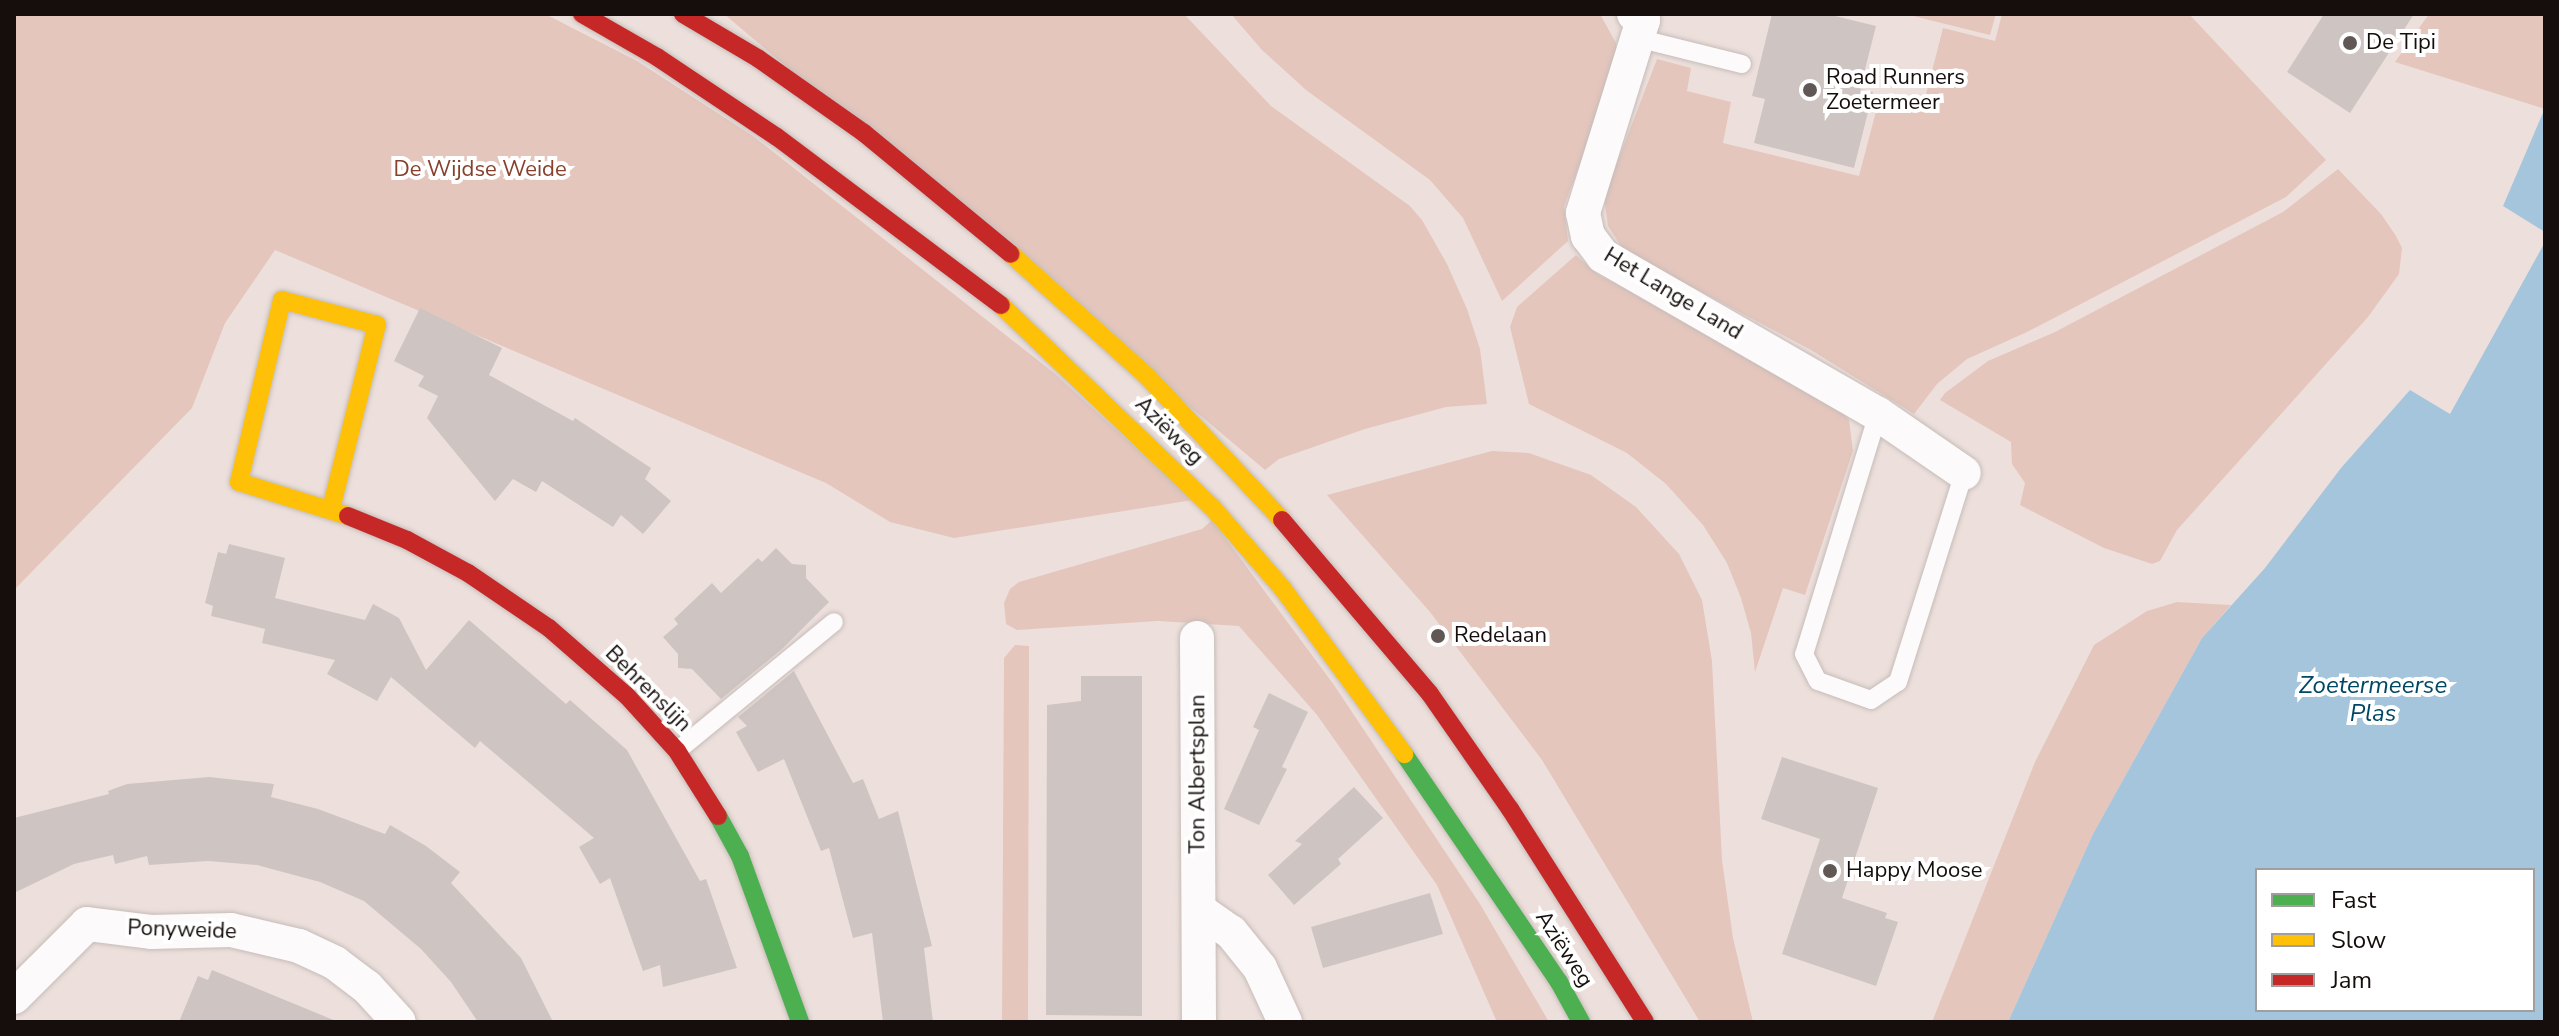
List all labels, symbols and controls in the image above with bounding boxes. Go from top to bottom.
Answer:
place label: De Tipi [2366,30,2436,56]
marker: De Tipi [2341,34,2359,52]
place label: Road Runners Zoetermeer [1826,64,1965,116]
marker: Road Runners Zoetermeer [1801,81,1819,99]
park label: De Wijdse Weide [393,157,567,183]
street label: Het Lange Land [1599,242,1747,346]
street label: Aziëweg [1129,391,1209,471]
place label: Redelaan [1454,623,1547,649]
marker: Redelaan [1429,627,1447,645]
street label: Behrenslijn [599,640,697,738]
water label: Zoetermeerse Plas [2299,672,2447,728]
street label: Ton Albertsplan [1185,694,1211,854]
place label: Happy Moose [1846,858,1982,884]
marker: Happy Moose [1821,862,1839,880]
legend [2255,868,2535,1012]
text: Fast [2331,884,2376,916]
street label: Aziëweg [1530,906,1598,992]
street label: Ponyweide [127,915,237,945]
text: Slow [2331,924,2386,956]
text: Jam [2331,964,2372,996]

